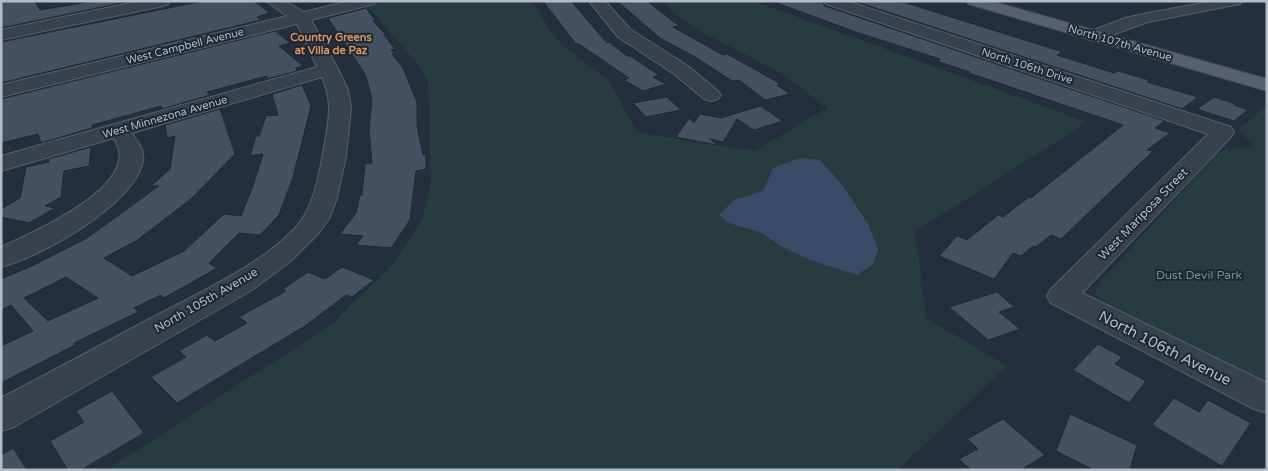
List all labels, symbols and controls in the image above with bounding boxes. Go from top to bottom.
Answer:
street label: North 107th Avenue [1067,22,1173,64]
street label: West Campbell Avenue [125,25,245,67]
district label: Country Greens at Villa de Paz [290,31,372,57]
street label: North 106th Drive [980,45,1074,87]
street label: West Minnezona Avenue [101,93,229,141]
street label: West Mariposa Street [1095,165,1191,263]
street label: North 105th Avenue [152,265,260,335]
park label: Dust Devil Park [1156,268,1243,282]
street label: North 106th Avenue [1096,307,1234,389]

